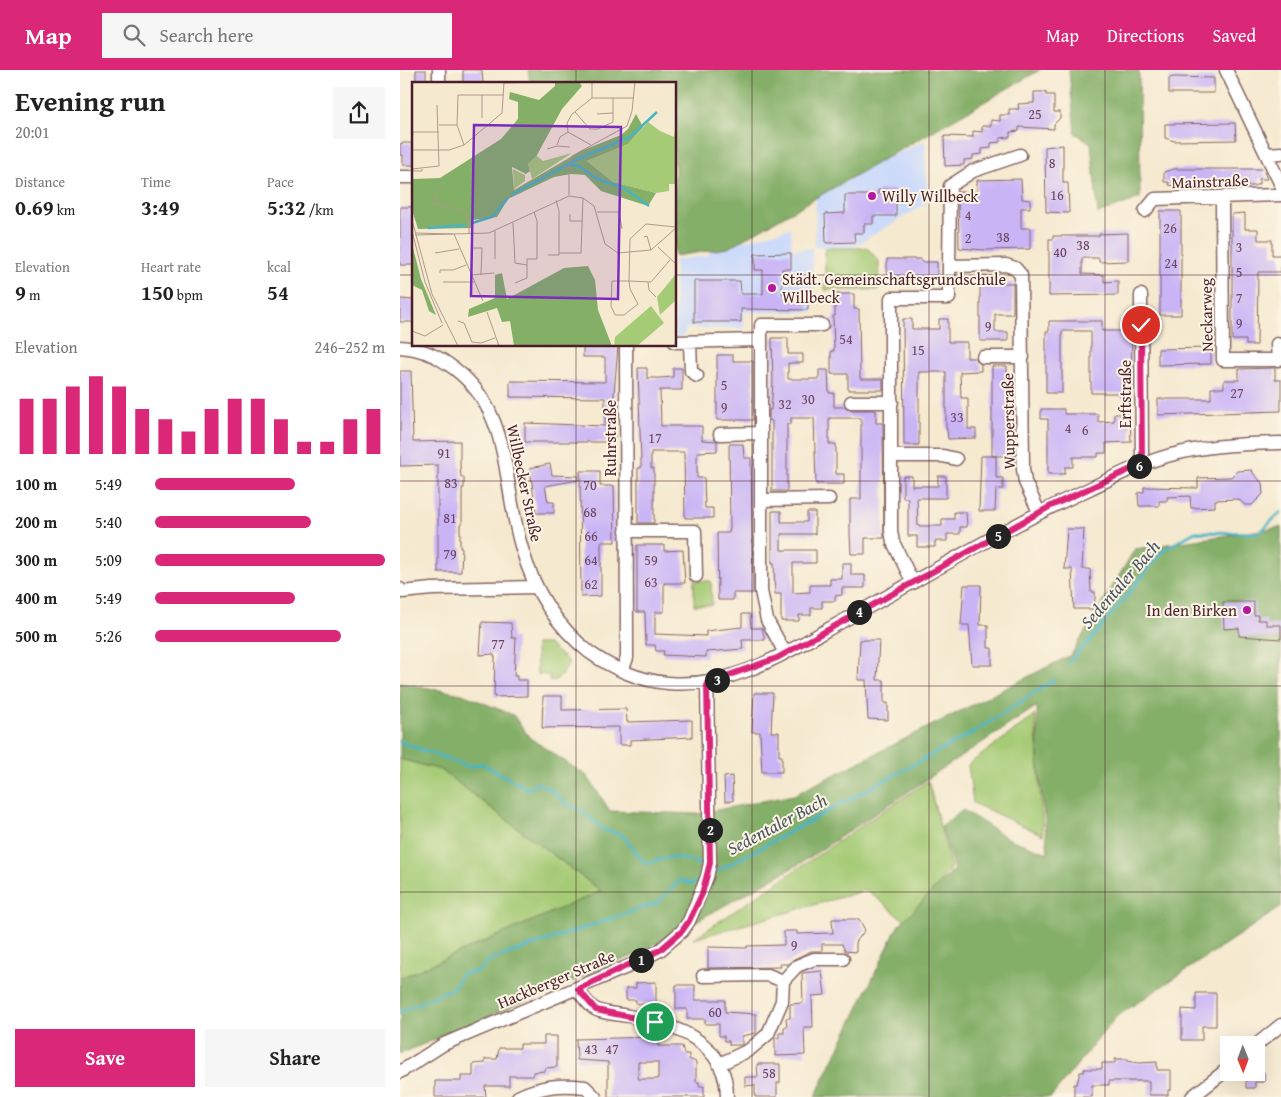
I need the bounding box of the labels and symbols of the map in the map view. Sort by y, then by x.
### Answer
inset map [412,82,676,346]
house number: 25 [1028,104,1042,124]
house number: 8 [1049,153,1056,173]
street label: Mainstraße [1171,168,1249,194]
place label: Willy Willbeck [882,184,979,208]
house number: 16 [1050,185,1064,205]
marker: Willy Willbeck [866,190,878,202]
house number: 4 [965,205,972,225]
house number: 26 [1163,218,1177,238]
house number: 38 [996,227,1010,247]
house number: 2 [965,228,971,248]
house number: 38 [1076,235,1090,255]
house number: 3 [1236,237,1242,257]
house number: 40 [1053,242,1067,262]
house number: 24 [1164,253,1178,273]
house number: 5 [1236,262,1242,282]
place label: Städt. Gemeinschaftsgrundschule Willbeck [782,267,1006,309]
street label: Neckarweg [1193,278,1219,352]
marker: Städt. Gemeinschaftsgrundschule Willbeck [766,282,778,294]
house number: 7 [1236,288,1243,308]
pin [1120,304,1162,346]
house number: 9 [1236,313,1243,333]
house number: 9 [985,316,992,336]
house number: 54 [839,329,853,349]
house number: 15 [911,340,925,360]
street label: Erftstraße [1113,360,1137,428]
street label: Wupperstraße [995,373,1021,469]
house number: 5 [721,375,727,395]
house number: 27 [1230,383,1244,403]
house number: 30 [801,389,815,409]
house number: 32 [778,394,792,414]
house number: 9 [721,397,728,417]
street label: Ruhrstraße [598,400,622,476]
house number: 33 [950,407,964,427]
house number: 4 [1065,418,1072,438]
house number: 6 [1082,420,1089,440]
street label: Willbecker Straße [501,422,549,544]
house number: 17 [648,428,662,448]
house number: 91 [437,443,451,463]
pin: 6 [1126,454,1152,478]
house number: 83 [444,473,458,493]
house number: 70 [583,475,597,495]
house number: 68 [583,502,597,522]
house number: 81 [443,508,457,528]
pin: 5 [986,524,1010,548]
house number: 66 [584,526,598,546]
water label: Sedentaler Bach [1074,534,1166,634]
house number: 79 [443,544,457,564]
house number: 64 [584,550,598,570]
house number: 59 [644,550,658,570]
house number: 63 [644,572,658,592]
house number: 62 [584,574,598,594]
place label: In den Birken [1147,598,1237,622]
pin: 4 [846,600,872,624]
marker: In den Birken [1241,604,1253,616]
house number: 77 [491,634,505,654]
pin: 3 [704,668,730,692]
water label: Sedentaler Bach [722,786,832,862]
pin: 2 [698,818,722,842]
house number: 9 [791,935,798,955]
street label: Hackberger Straße [494,943,618,1015]
pin: 1 [628,948,654,972]
pin [634,1001,676,1043]
house number: 60 [708,1002,722,1022]
north arrow [1220,1036,1265,1081]
house number: 43 [584,1039,598,1059]
house number: 47 [605,1039,619,1059]
house number: 58 [762,1063,776,1083]

